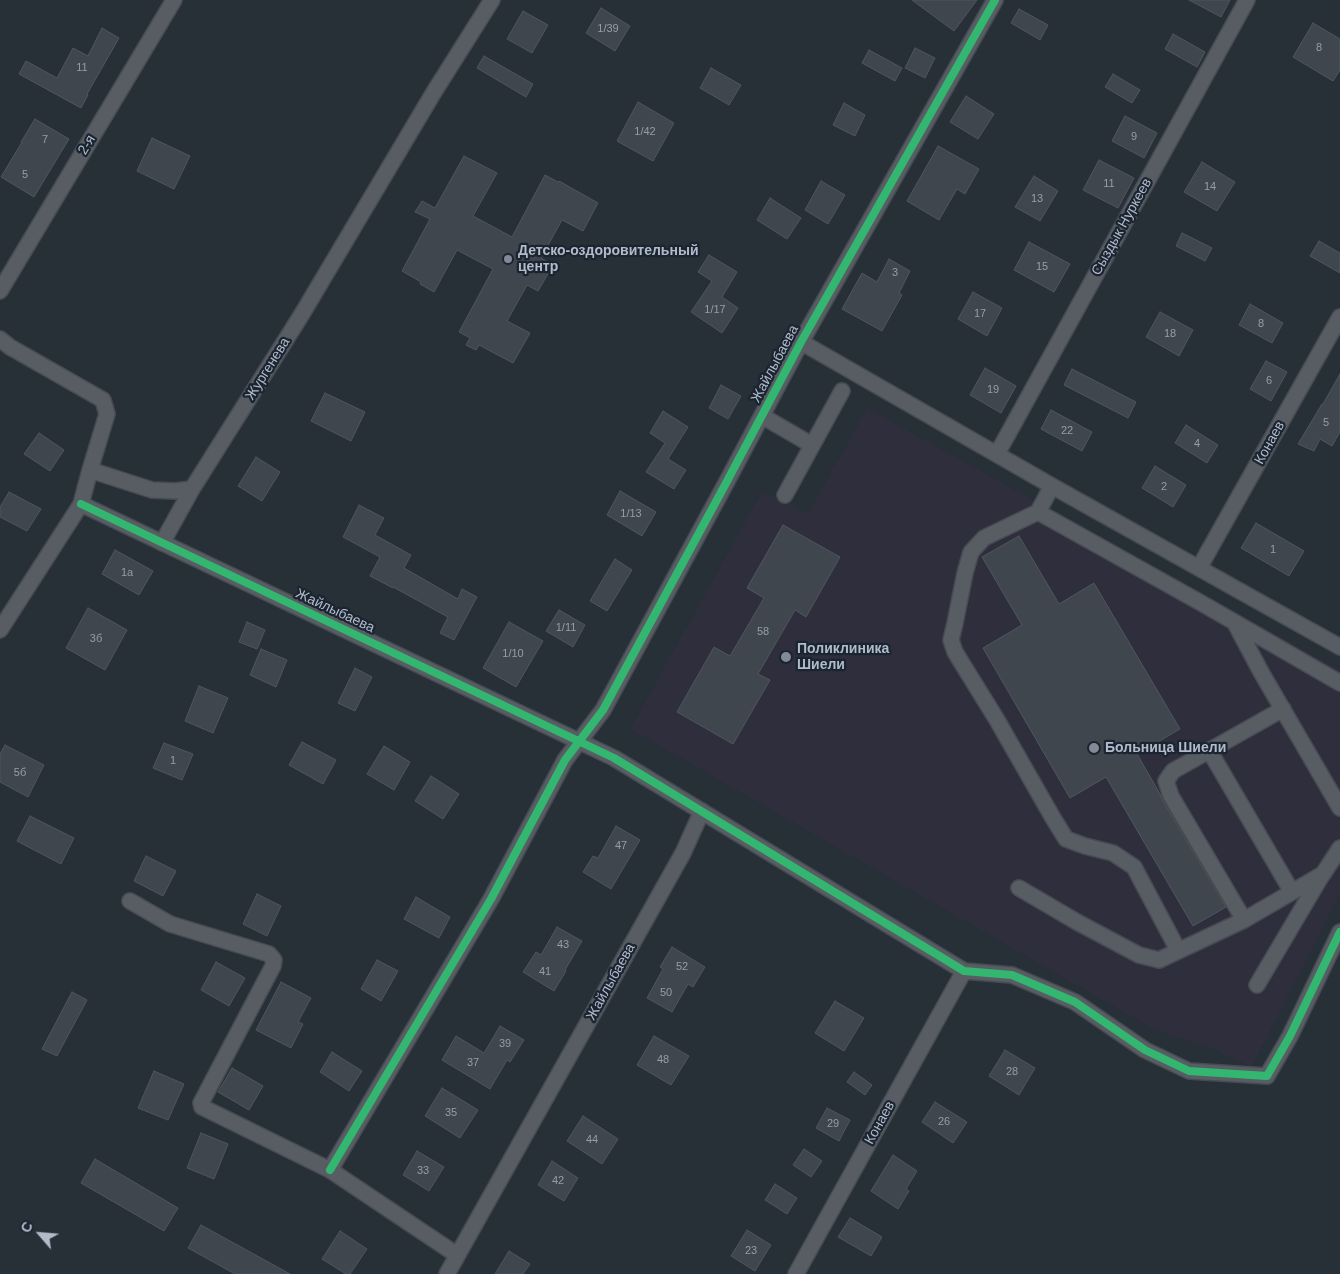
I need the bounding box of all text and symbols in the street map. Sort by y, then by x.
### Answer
house number: 1/39 [597,22,619,36]
house number: 8 [1316,41,1322,55]
house number: 11 [76,61,88,75]
house number: 1/42 [634,125,656,139]
house number: 9 [1131,130,1137,144]
street label: 2-я [75,132,99,158]
house number: 7 [42,133,48,147]
house number: 5 [22,168,28,182]
street label: Сыздык Нуркеев [1088,175,1156,279]
house number: 11 [1103,177,1115,191]
house number: 14 [1204,180,1216,194]
house number: 13 [1031,192,1043,206]
place label: Детско-оздоровительный центр [518,243,698,276]
marker: Детско-оздоровительный центр [502,253,514,265]
house number: 15 [1036,260,1048,274]
house number: 3 [892,266,898,280]
house number: 1/17 [704,303,726,317]
house number: 17 [974,307,986,321]
house number: 8 [1258,317,1264,331]
street label: Жайлыбаева [748,322,802,406]
house number: 18 [1164,327,1176,341]
street label: Жургенева [242,335,294,403]
house number: 6 [1266,374,1272,388]
house number: 19 [987,383,999,397]
house number: 5 [1323,416,1329,430]
street label: Конаев [1251,419,1289,467]
house number: 22 [1061,424,1073,438]
house number: 4 [1194,437,1200,451]
house number: 2 [1161,480,1167,494]
house number: 1/13 [620,507,642,521]
house number: 1 [1270,543,1276,557]
house number: 1а [121,566,133,580]
street label: Жайлыбаева [293,585,377,637]
house number: 1/11 [556,621,576,635]
house number: 58 [757,625,769,639]
house number: 3б [90,632,102,646]
place label: Поликлиника Шиели [797,641,889,674]
house number: 1/10 [502,647,524,661]
marker: Поликлиника Шиели [779,650,793,664]
place label: Больница Шиели [1105,740,1226,756]
marker: Больница Шиели [1087,741,1101,755]
house number: 1 [170,754,176,768]
house number: 5б [14,766,26,780]
house number: 47 [615,839,627,853]
house number: 43 [557,938,569,952]
street label: Жайлыбаева [583,941,639,1023]
house number: 52 [676,960,688,974]
house number: 41 [539,965,551,979]
house number: 50 [660,986,672,1000]
house number: 39 [499,1037,511,1051]
house number: 48 [657,1053,669,1067]
house number: 37 [467,1056,479,1070]
house number: 28 [1006,1065,1018,1079]
street label: Конаев [861,1099,899,1147]
house number: 35 [445,1106,457,1120]
house number: 26 [938,1115,950,1129]
house number: 29 [827,1117,839,1131]
house number: 44 [586,1133,598,1147]
house number: 33 [417,1164,429,1178]
house number: 42 [552,1174,564,1188]
north arrow [15,1209,65,1259]
text: С [17,1219,36,1235]
house number: 23 [745,1244,757,1258]

